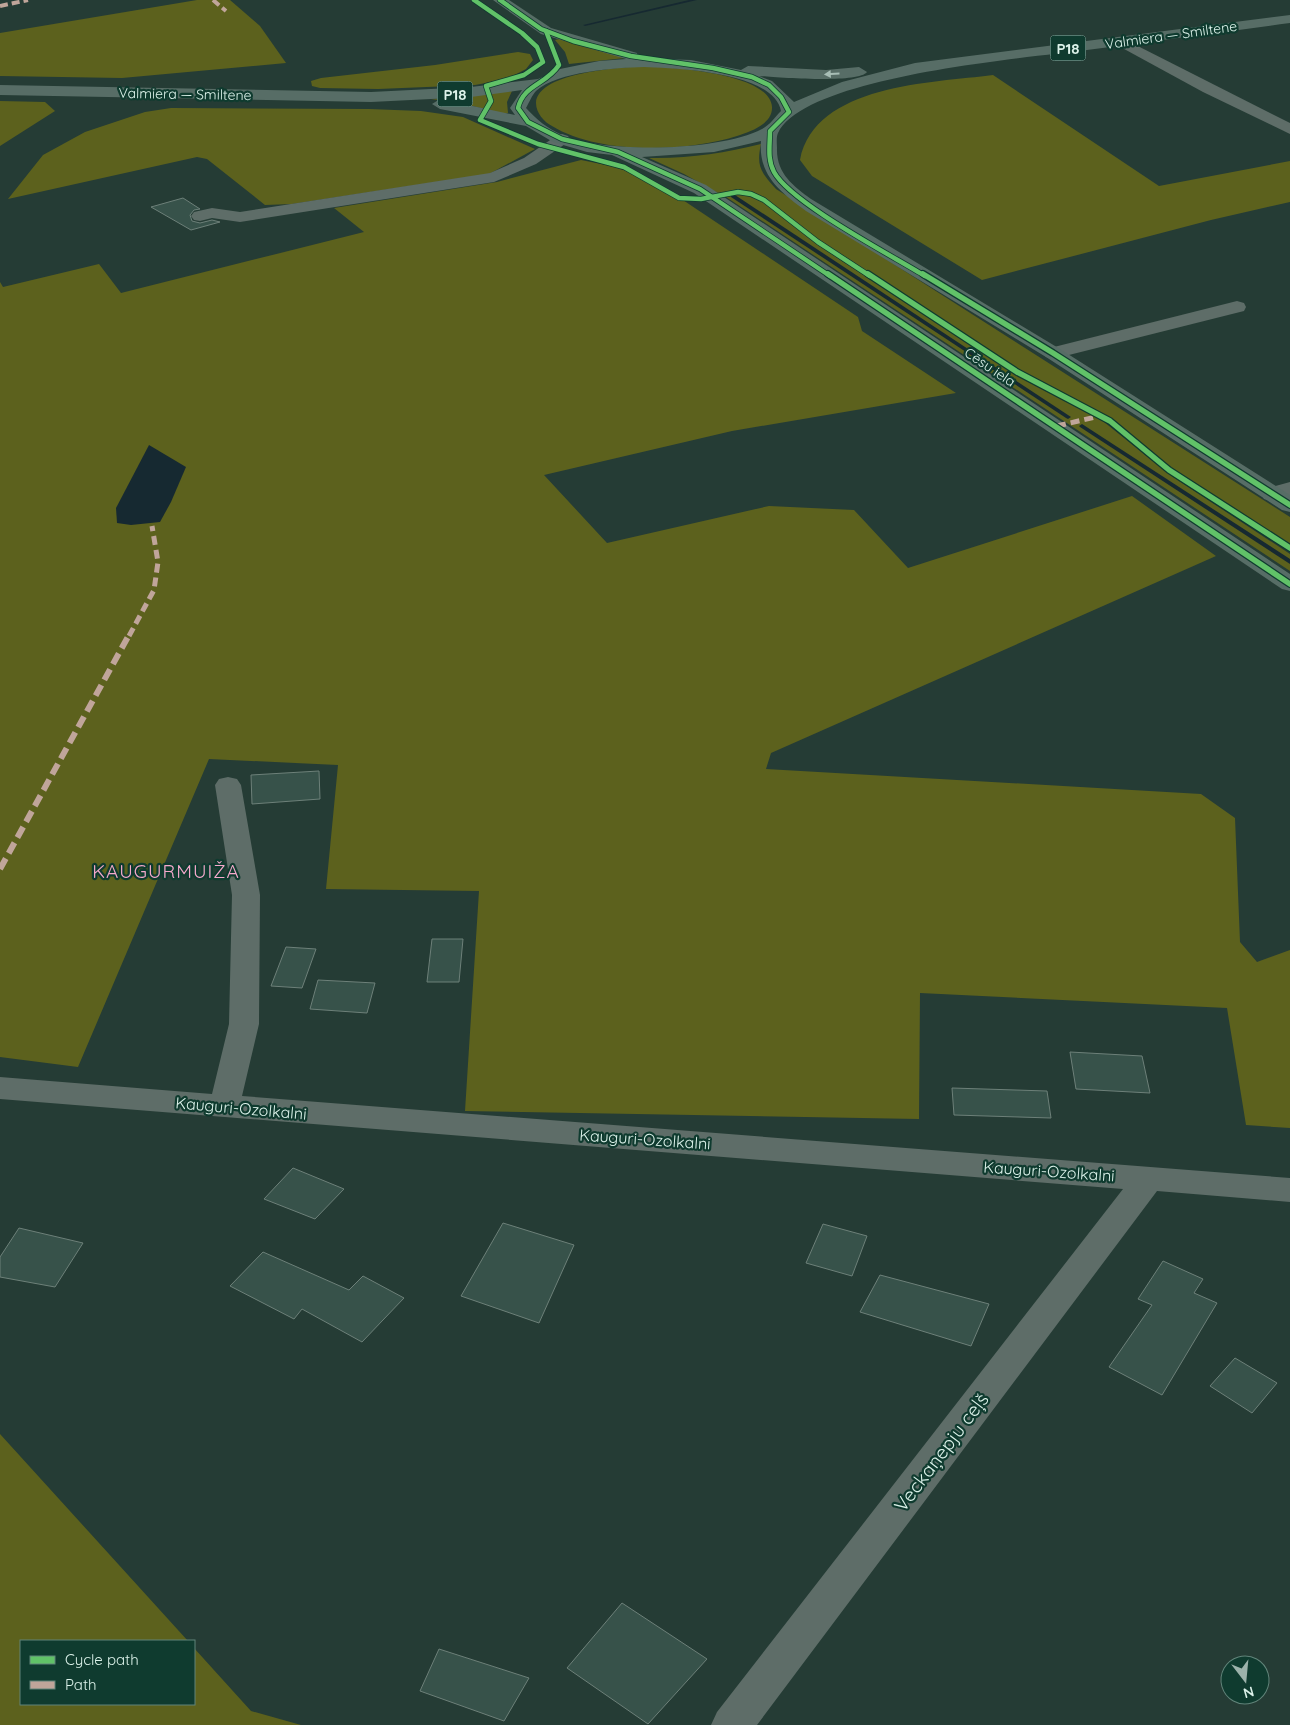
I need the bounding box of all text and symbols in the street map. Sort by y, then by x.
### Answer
street label: Valmiera — Smiltene [1104,17,1238,53]
road number: P18 [1050,36,1086,60]
one-way arrow [823,71,839,79]
road number: P18 [438,82,472,106]
street label: Valmiera — Smiltene [118,84,252,104]
street label: Cēsu iela [961,343,1019,391]
district label: KAUGURMUIŽA [92,859,240,883]
street label: Kauguri-Ozolkalni [175,1092,307,1124]
street label: Kauguri-Ozolkalni [579,1124,711,1154]
street label: Kauguri-Ozolkalni [983,1156,1115,1186]
street label: Veckaņepju ceļš [889,1388,994,1516]
legend [20,1640,195,1705]
text: Cycle path [65,1650,139,1669]
north arrow [1220,1655,1270,1705]
text: Path [65,1675,97,1694]
text: N [1241,1682,1256,1703]

